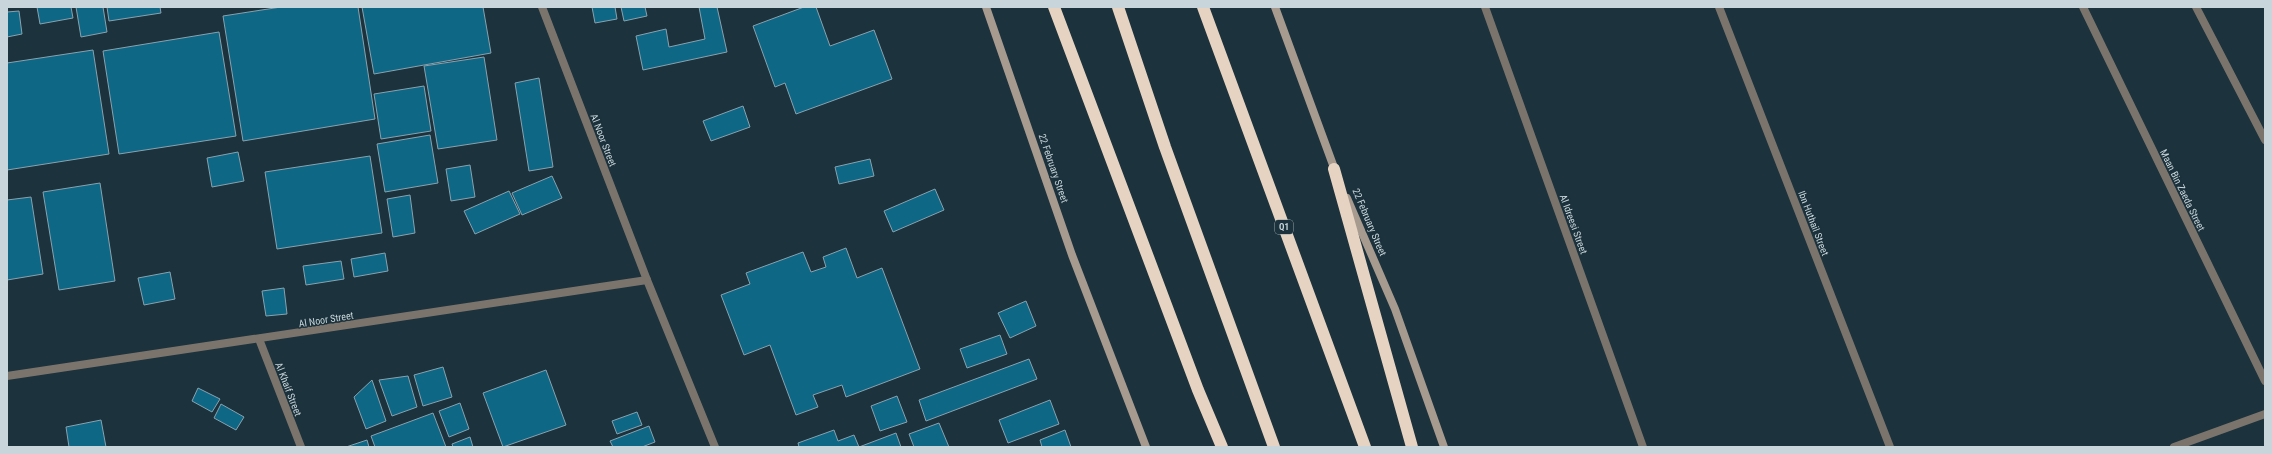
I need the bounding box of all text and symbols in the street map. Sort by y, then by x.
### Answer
street label: Al Noor Street [588,112,619,168]
street label: 22 February Street [1037,132,1070,204]
street label: Maan Bin Zaeda Street [2158,148,2207,233]
street label: 22 February Street [1350,187,1389,258]
street label: Ibn Huthail Street [1796,189,1831,257]
street label: Al Idreesi Street [1558,193,1589,256]
road number: Q1 [1275,220,1293,234]
street label: Al Noor Street [298,310,354,329]
street label: Al Khaif Street [273,361,304,418]

